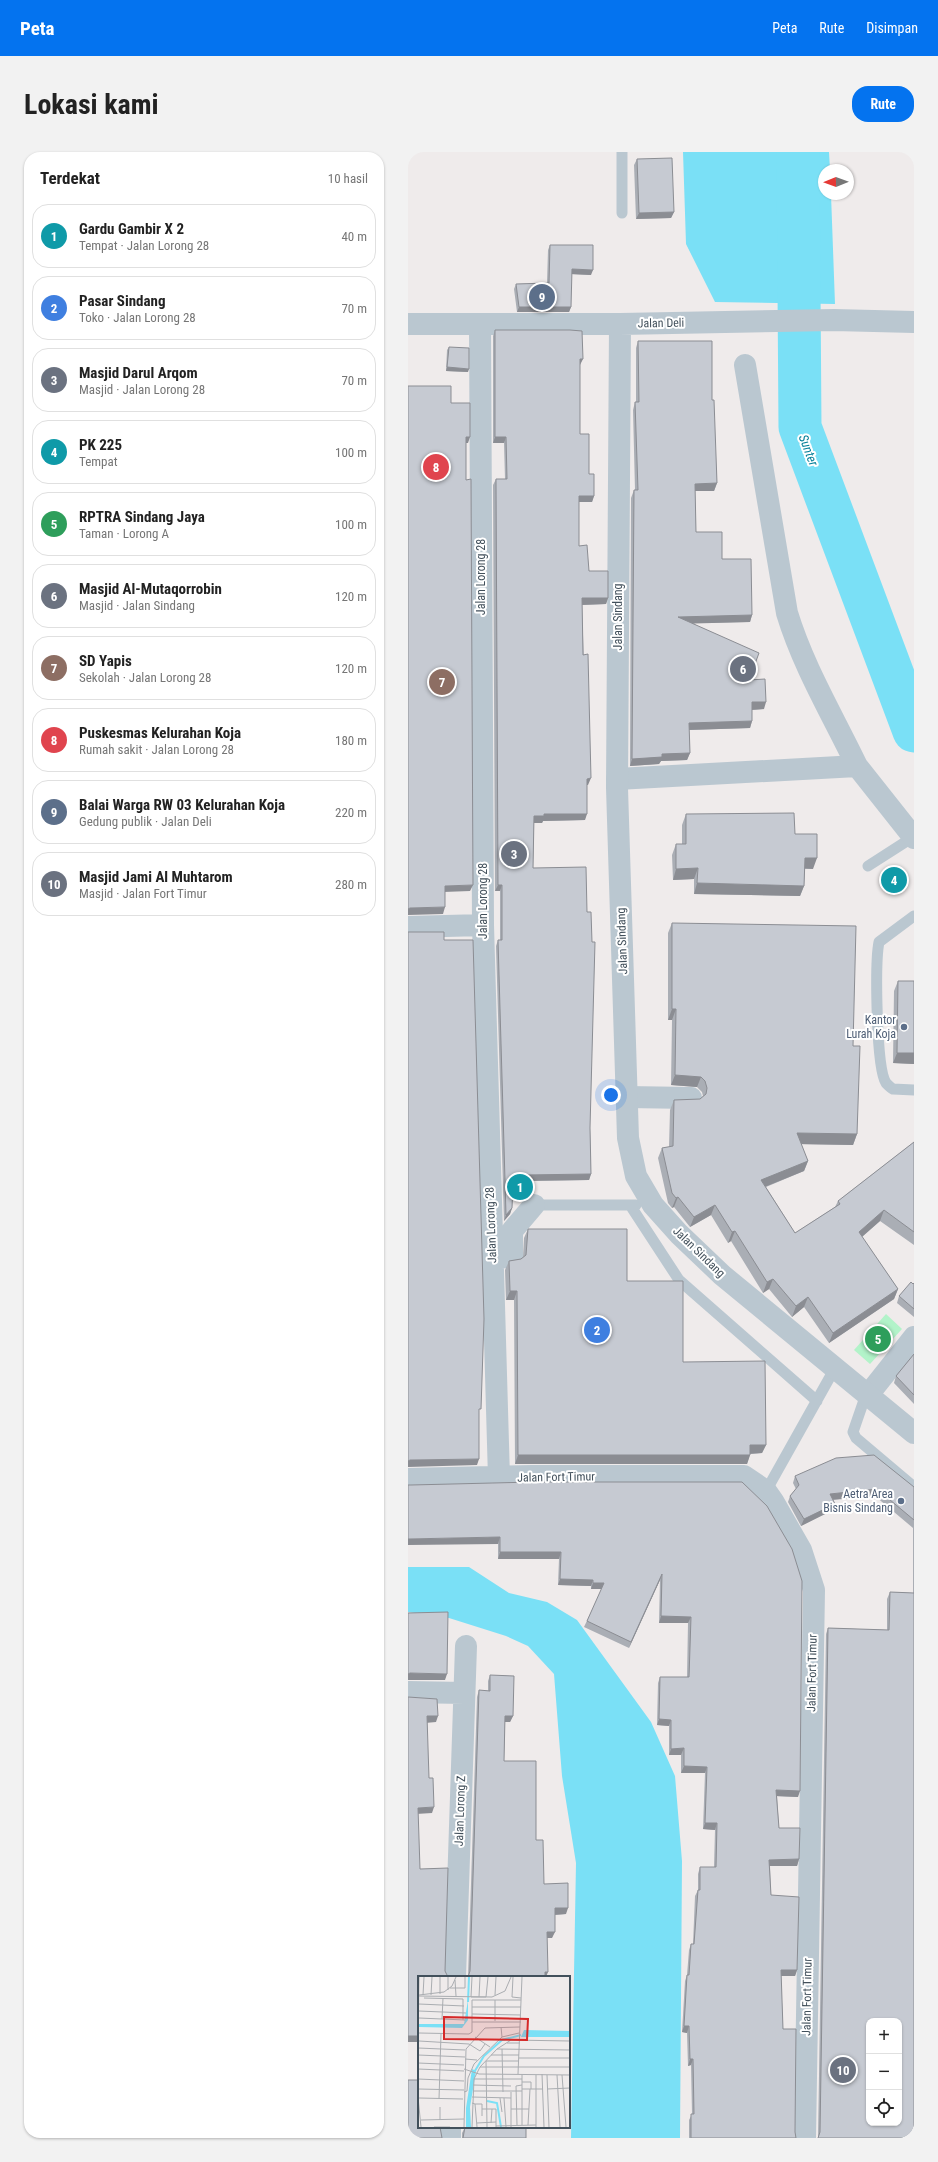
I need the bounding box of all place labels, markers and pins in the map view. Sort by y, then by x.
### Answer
pin: 9 [529,282,555,312]
pin: 8 [423,452,449,482]
pin: 6 [730,654,756,684]
pin: 7 [429,667,455,697]
pin: 3 [501,839,527,869]
pin: 4 [881,865,907,895]
place label: Kantor Lurah Koja [846,1013,896,1041]
marker: Kantor Lurah Koja [899,1022,909,1032]
pin: 1 [507,1172,533,1202]
pin: 2 [584,1315,610,1345]
pin: 5 [865,1324,891,1354]
place label: Aetra Area Bisnis Sindang [823,1487,893,1515]
marker: Aetra Area Bisnis Sindang [896,1496,906,1506]
pin: 10 [830,2055,856,2085]

